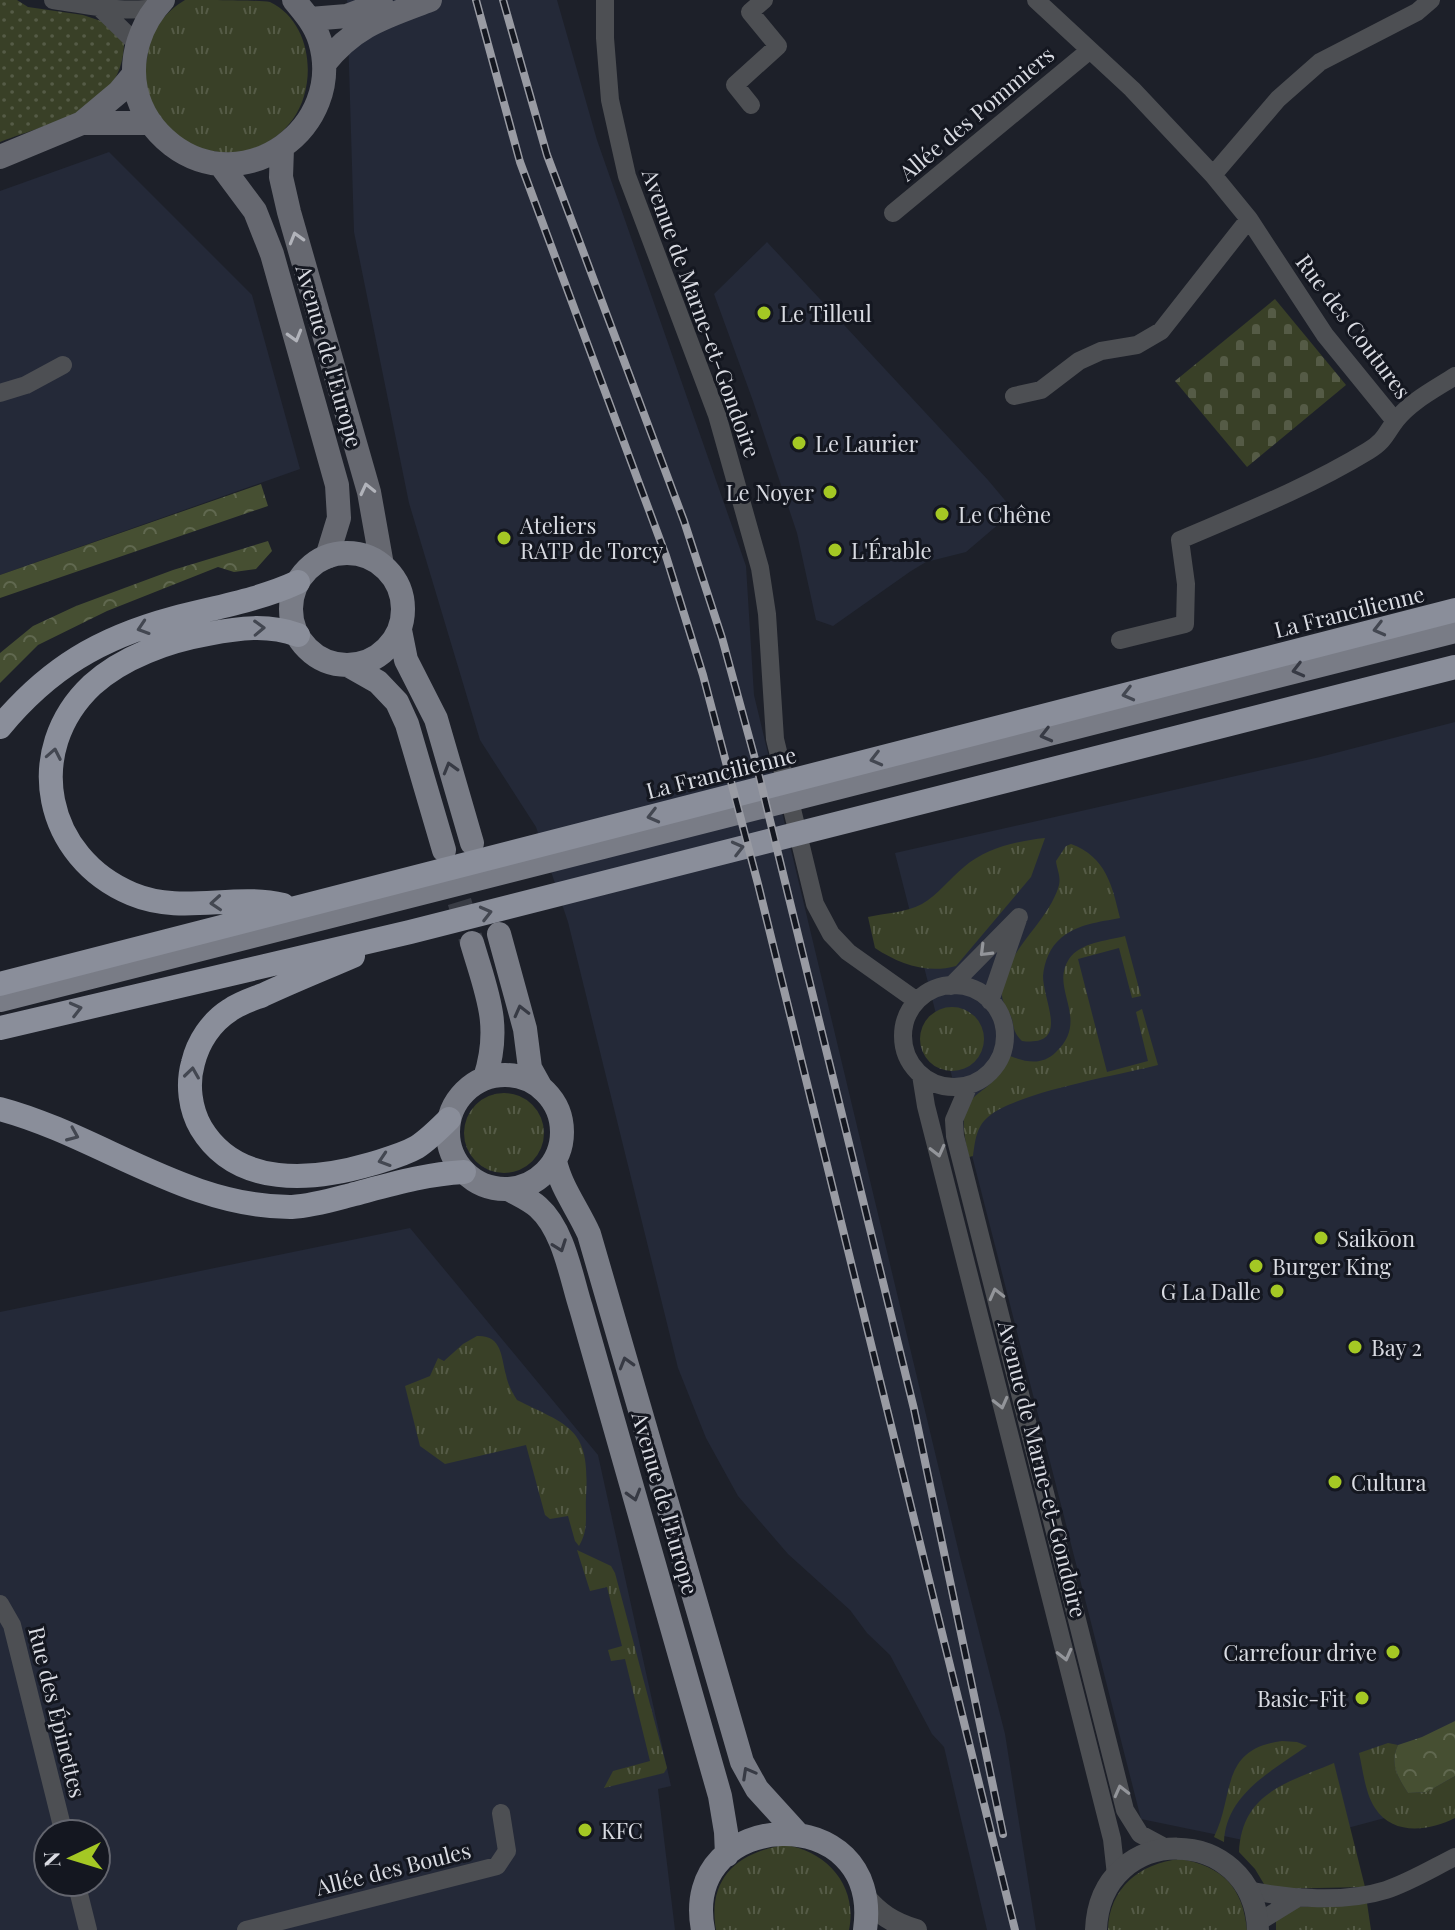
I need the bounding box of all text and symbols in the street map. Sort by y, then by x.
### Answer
street label: Allée des Pommiers [891,39,1060,188]
street label: Avenue de Marne-et-Gondoire [635,164,768,461]
one-way arrow [289,232,306,246]
street label: Rue des Coutures [1290,248,1418,404]
street label: Avenue de l'Europe [289,260,370,451]
place label: Le Tilleul [780,298,872,328]
marker: Le Tilleul [755,304,773,322]
one-way arrow [286,328,302,342]
place label: Le Laurier [815,428,919,458]
marker: Le Laurier [790,434,808,452]
place label: Le Noyer [726,477,814,507]
one-way arrow [359,482,376,496]
marker: Le Noyer [821,483,839,501]
place label: Le Chêne [958,499,1051,529]
marker: Le Chêne [933,505,951,523]
place label: Ateliers RATP de Torcy [519,510,663,565]
marker: Ateliers RATP de Torcy [495,529,513,547]
place label: L'Érable [851,535,932,565]
marker: L'Érable [826,541,844,559]
street label: La Francilienne [1271,578,1427,644]
one-way arrow [137,619,151,635]
one-way arrow [253,620,266,637]
one-way arrow [1373,620,1387,637]
one-way arrow [1291,660,1305,677]
one-way arrow [1121,685,1135,702]
one-way arrow [1040,725,1053,742]
street label: La Francilienne [643,739,799,805]
one-way arrow [44,748,61,761]
one-way arrow [869,750,883,767]
one-way arrow [443,761,460,775]
one-way arrow [647,807,660,824]
one-way arrow [730,841,744,858]
one-way arrow [209,894,222,911]
one-way arrow [479,905,492,922]
one-way arrow [980,942,994,956]
one-way arrow [68,1002,82,1019]
one-way arrow [513,1005,530,1019]
one-way arrow [183,1066,200,1079]
one-way arrow [65,1125,80,1141]
one-way arrow [928,1144,945,1157]
one-way arrow [378,1151,391,1167]
place label: Saikōon [1337,1223,1415,1253]
marker: Saikōon [1312,1229,1330,1247]
one-way arrow [551,1238,567,1252]
place label: Burger King [1272,1251,1391,1281]
marker: Burger King [1247,1257,1265,1275]
place label: G La Dalle [1161,1276,1261,1306]
marker: G La Dalle [1268,1282,1286,1300]
one-way arrow [988,1288,1005,1302]
street label: Avenue de Marne-et-Gondoire [991,1317,1094,1621]
place label: Bay 2 [1371,1332,1422,1362]
marker: Bay 2 [1346,1338,1364,1356]
one-way arrow [619,1357,635,1370]
one-way arrow [992,1396,1009,1410]
street label: Avenue de l'Europe [625,1407,706,1598]
place label: Cultura [1351,1467,1427,1497]
marker: Cultura [1326,1473,1344,1491]
one-way arrow [625,1488,641,1501]
street label: Rue des Épinettes [22,1623,94,1801]
place label: Carrefour drive [1223,1637,1377,1667]
marker: Carrefour drive [1384,1643,1402,1661]
one-way arrow [1056,1648,1073,1662]
place label: Basic-Fit [1257,1683,1347,1713]
marker: Basic-Fit [1353,1689,1371,1707]
one-way arrow [743,1767,758,1781]
one-way arrow [1113,1785,1130,1798]
place label: KFC [601,1815,643,1845]
north arrow [32,1818,112,1898]
marker: KFC [576,1821,594,1839]
street label: Allée des Boules [311,1834,474,1902]
text: N [36,1850,67,1868]

